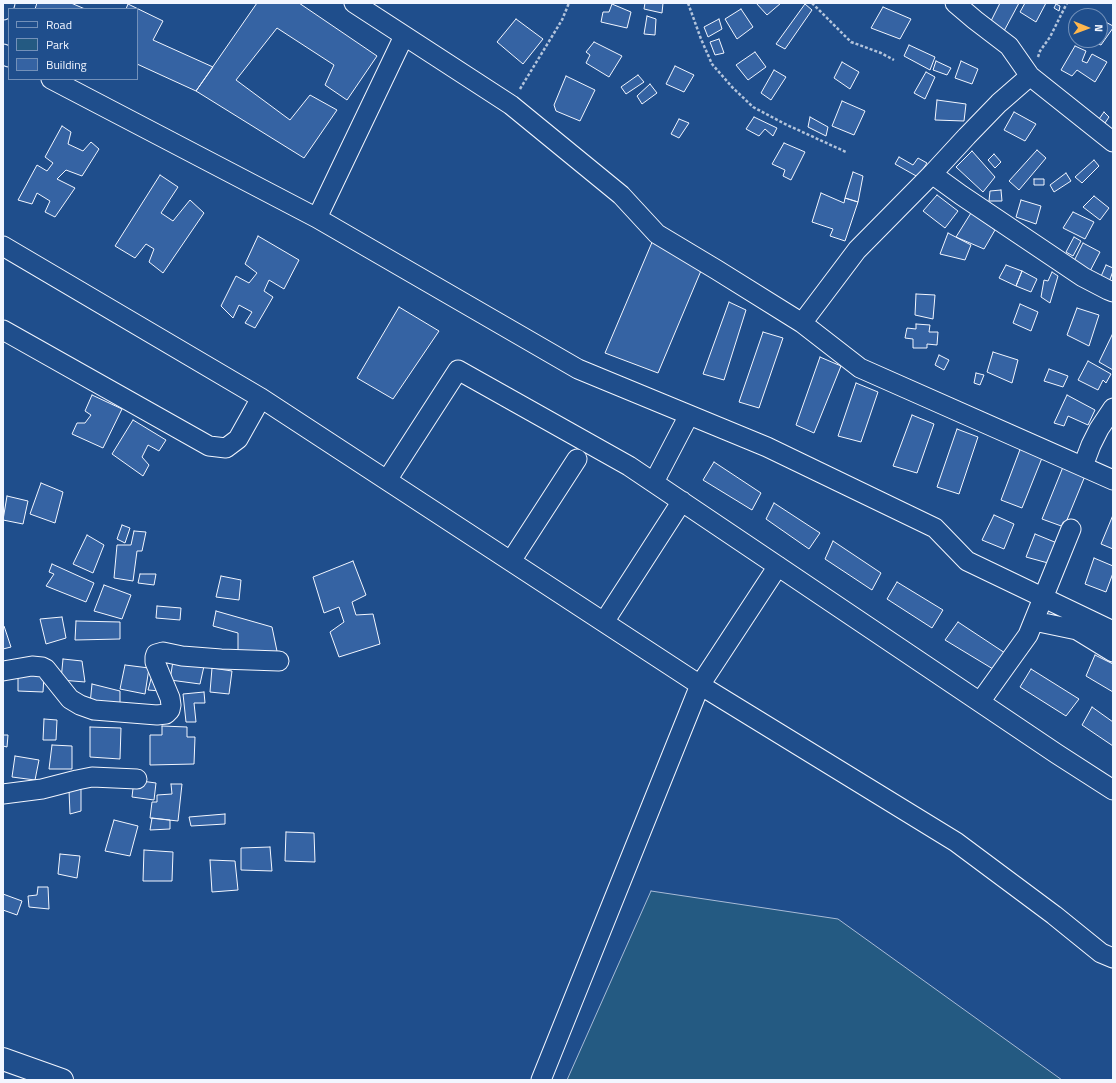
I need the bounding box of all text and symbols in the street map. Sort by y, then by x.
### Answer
legend [8,8,138,80]
north arrow [1068,8,1108,48]
text: Road [46,15,72,34]
text: N [1091,24,1107,32]
text: Park [46,35,69,54]
text: Building [46,55,87,74]

